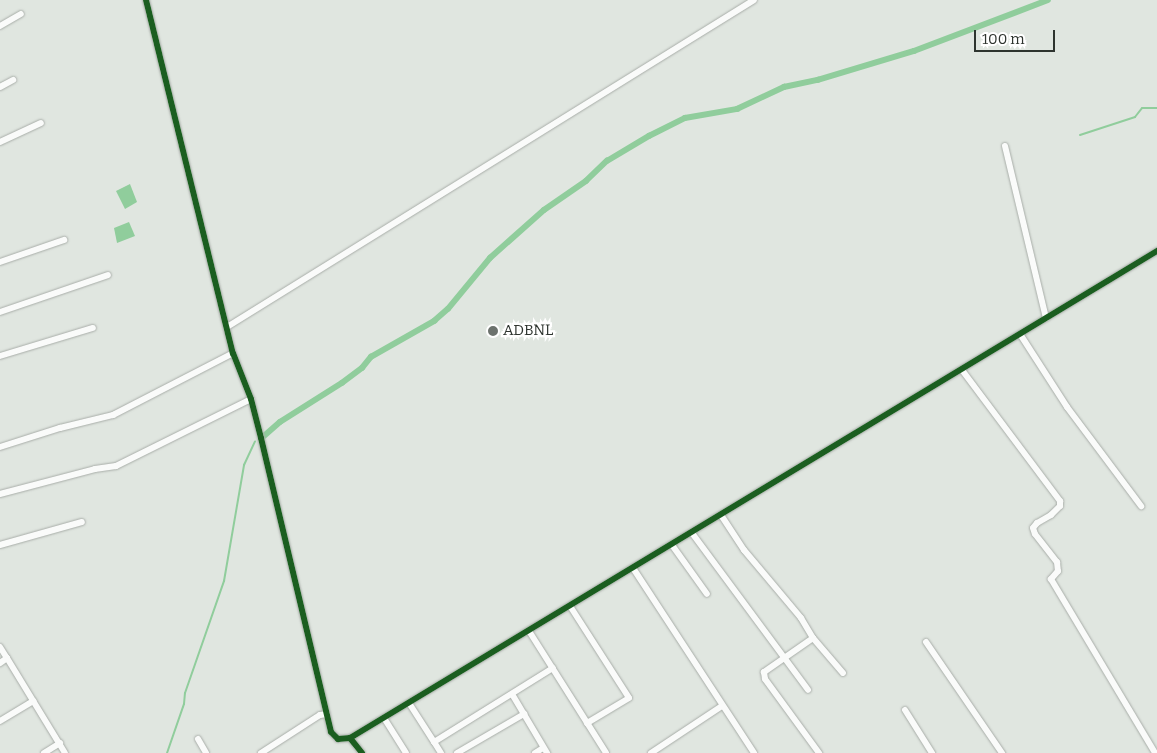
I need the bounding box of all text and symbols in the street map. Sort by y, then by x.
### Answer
scale bar [977,20,1058,52]
text: 100 m [982,30,1025,48]
place label: ADBNL [503,322,553,340]
marker: ADBNL [487,325,499,337]

